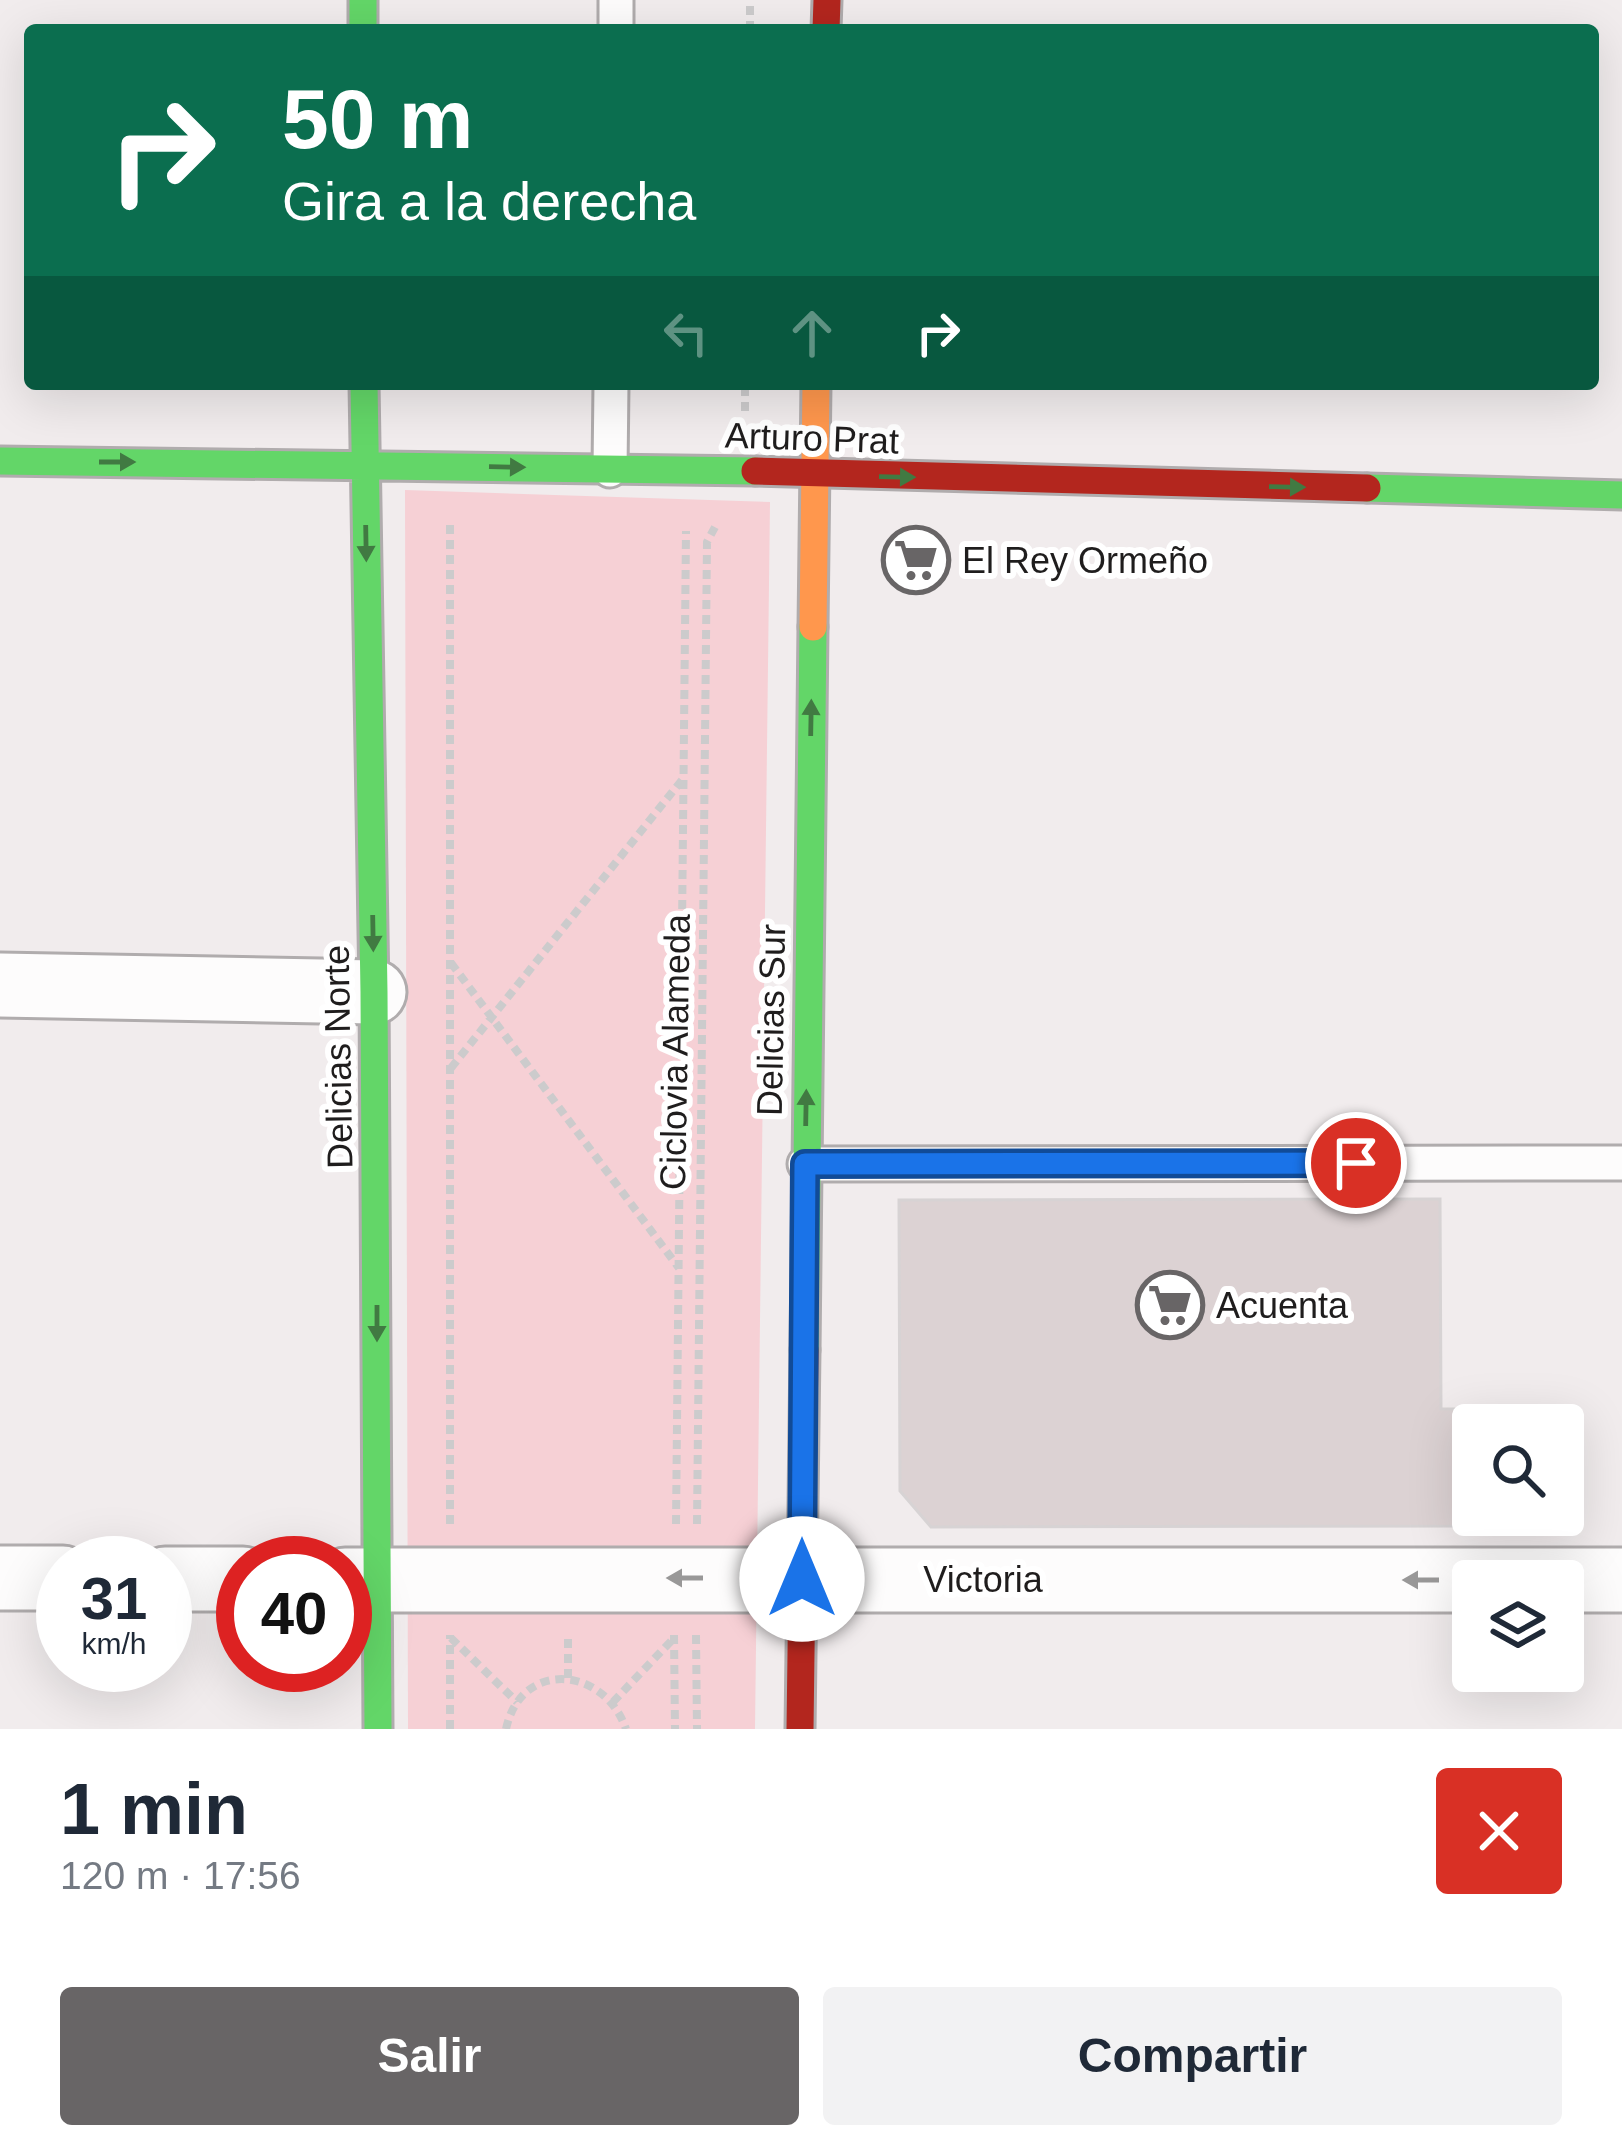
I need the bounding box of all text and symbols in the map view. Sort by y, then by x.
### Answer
icon: right [84,72,240,228]
text: 50 m [282,72,473,166]
text: Gira a la derecha [282,171,696,231]
icon: left [653,300,719,366]
icon: ahead [779,300,845,366]
icon: right [905,300,971,366]
street label: Arturo Prat [724,414,900,462]
one-way arrow [99,452,137,472]
one-way arrow [489,458,527,477]
one-way arrow [879,468,917,487]
one-way arrow [1269,477,1307,496]
one-way arrow [356,525,375,563]
supermarket icon: El Rey Ormeño [881,525,951,595]
place label: El Rey Ormeño [962,540,1208,581]
one-way arrow [801,698,820,736]
street label: Ciclovia Alameda [652,913,698,1190]
one-way arrow [363,915,383,953]
street label: Delicias Sur [749,924,793,1116]
street label: Delicias Norte [316,945,360,1169]
one-way arrow [796,1088,816,1126]
pin [1305,1112,1407,1214]
icon: arrive [1323,1130,1389,1196]
supermarket icon: Acuenta [1135,1270,1205,1340]
place label: Acuenta [1216,1285,1349,1326]
one-way arrow [367,1305,386,1343]
map controls [1452,1404,1584,1692]
button: search [1452,1404,1584,1536]
position arrow [739,1516,865,1642]
speed limit sign: 40 [216,1536,372,1692]
street label: Victoria [923,1559,1044,1600]
button: layers [1452,1560,1584,1692]
text: 31 [81,1565,147,1632]
one-way arrow [665,1568,703,1588]
one-way arrow [1401,1570,1439,1590]
text: km/h [81,1627,147,1660]
button: close [1436,1768,1562,1894]
text: 1 min [60,1769,248,1849]
text: 120 m · 17:56 [60,1854,301,1897]
button: Salir [60,1987,799,2125]
button: Compartir [823,1987,1562,2125]

